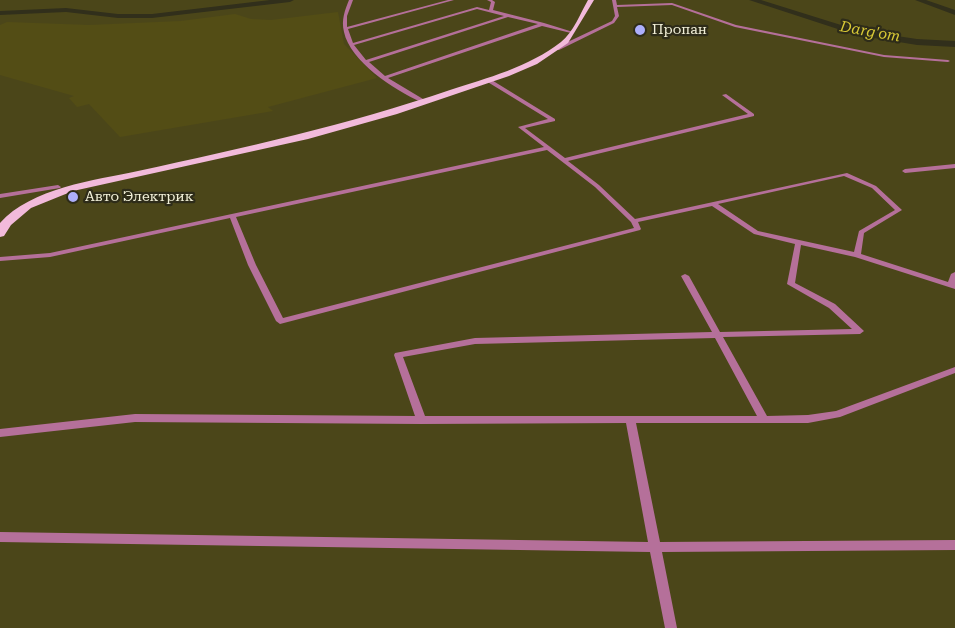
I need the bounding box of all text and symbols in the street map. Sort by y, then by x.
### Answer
water label: Darg'om [838,18,902,46]
place label: Пропан [652,22,707,38]
marker: Пропан [633,23,647,37]
place label: Авто Электрик [85,189,194,205]
marker: Авто Электрик [66,190,80,204]

